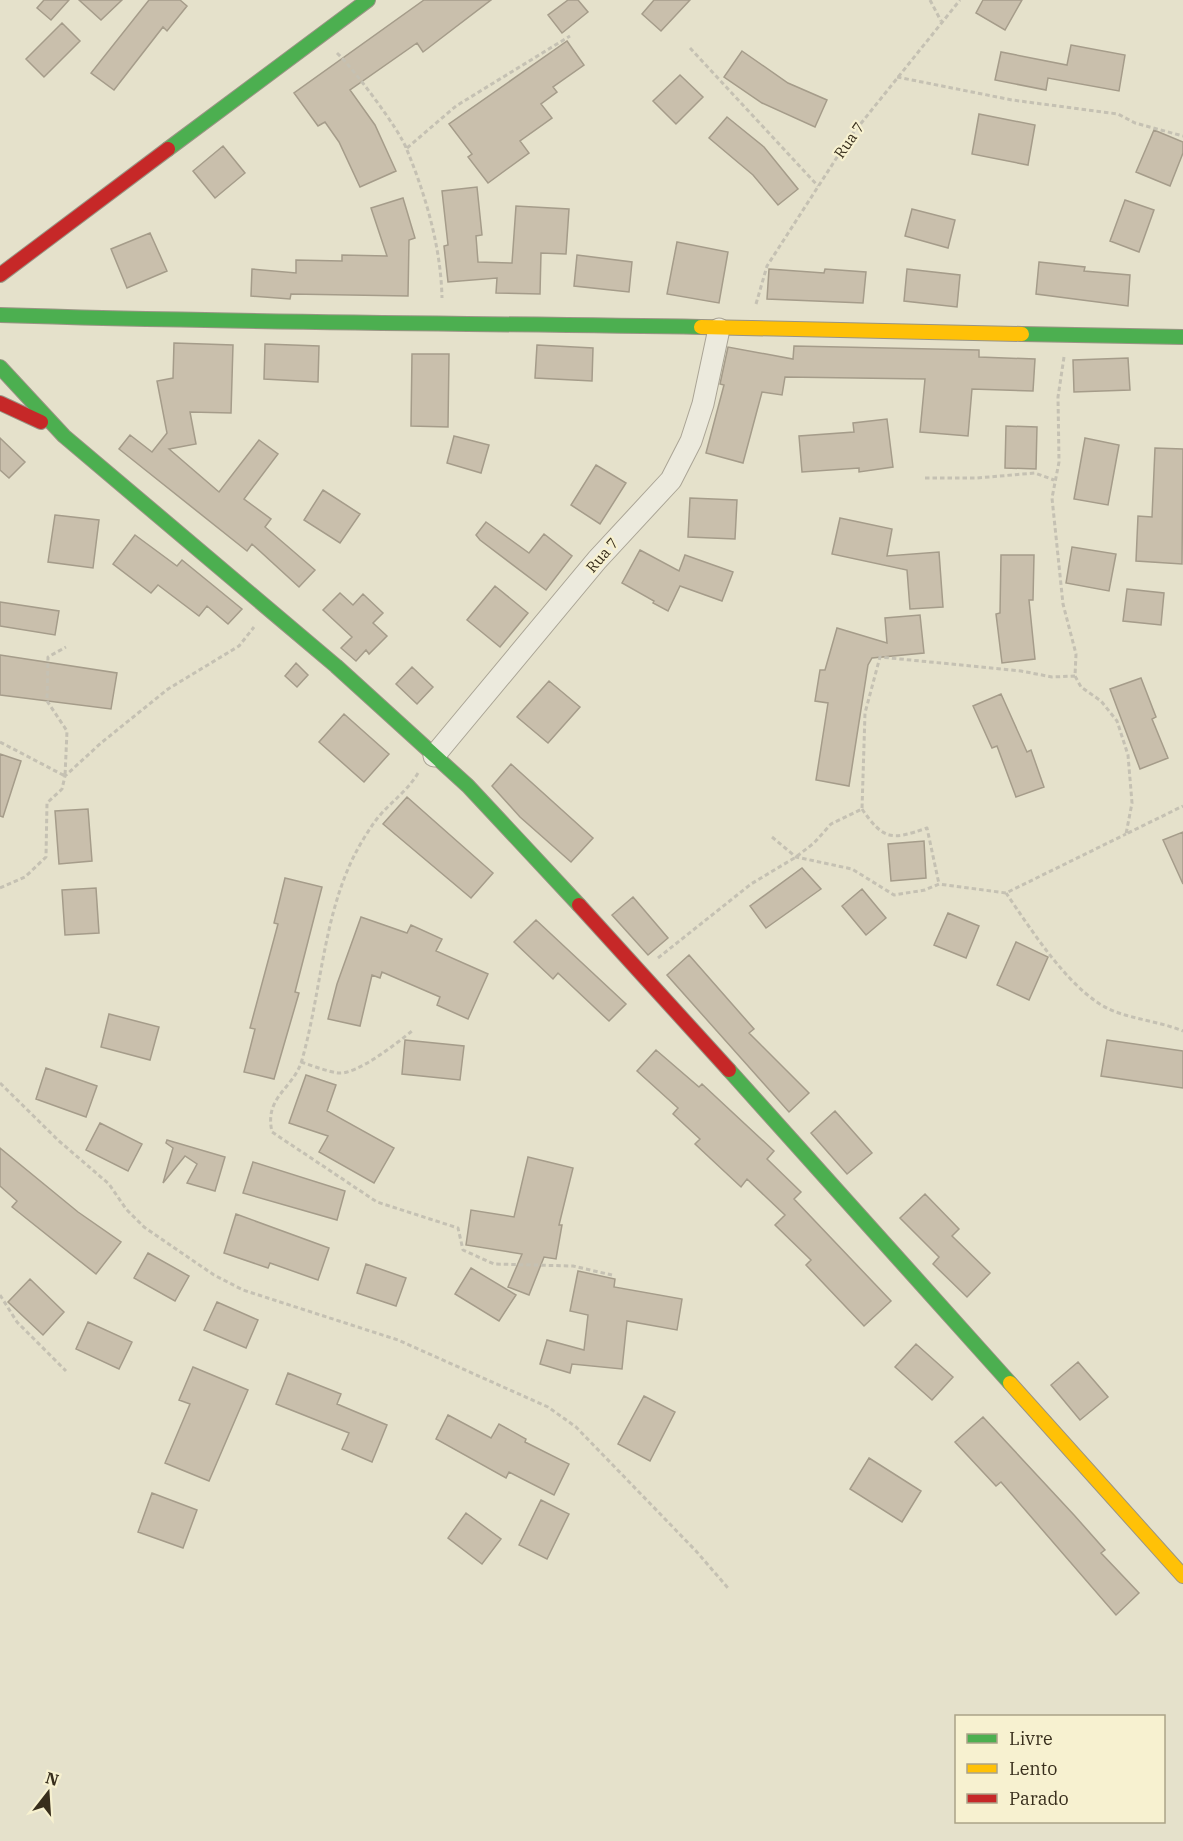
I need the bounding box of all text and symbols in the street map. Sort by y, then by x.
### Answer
street label: Rua 7 [830,118,868,162]
street label: Rua 7 [582,534,622,576]
legend [955,1715,1165,1823]
text: Livre [1009,1727,1053,1750]
text: Lento [1009,1757,1057,1780]
north arrow [18,1763,78,1823]
text: N [43,1767,61,1790]
text: Parado [1009,1787,1069,1810]

